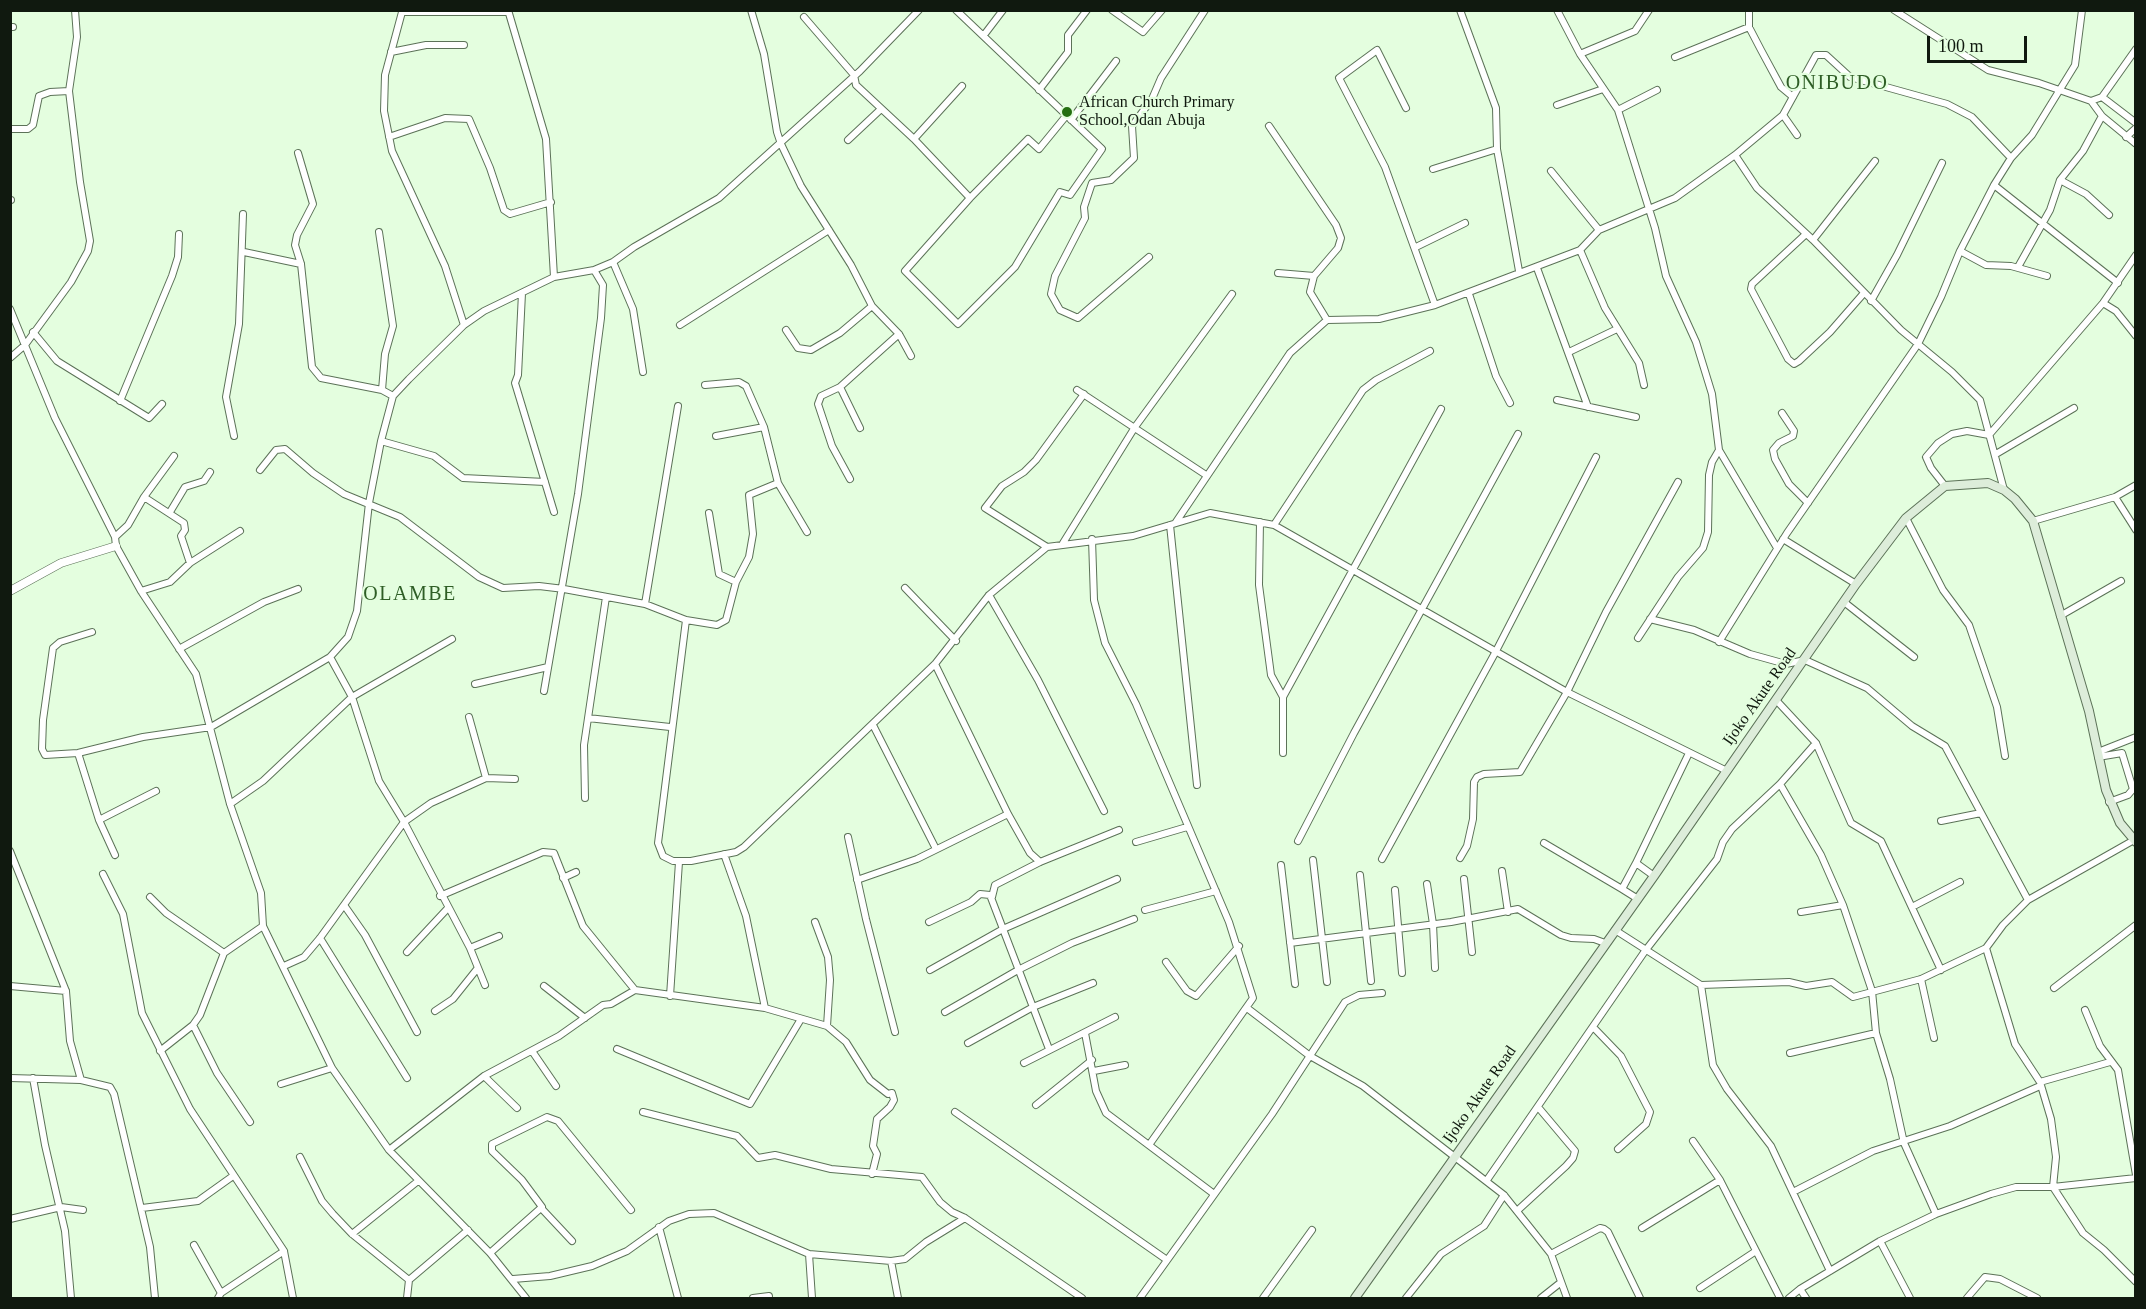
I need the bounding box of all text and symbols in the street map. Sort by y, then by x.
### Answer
scale bar [1930,24,2030,62]
text: 100 m [1938,36,1984,56]
district label: ONIBUDO [1786,72,1888,96]
place label: African Church Primary School,Odan Abuja [1079,93,1235,131]
marker: African Church Primary School,Odan Abuja [1060,105,1074,119]
district label: OLAMBE [363,583,457,607]
street label: Ijoko Akute Road [1719,645,1801,749]
street label: Ijoko Akute Road [1439,1043,1521,1147]

